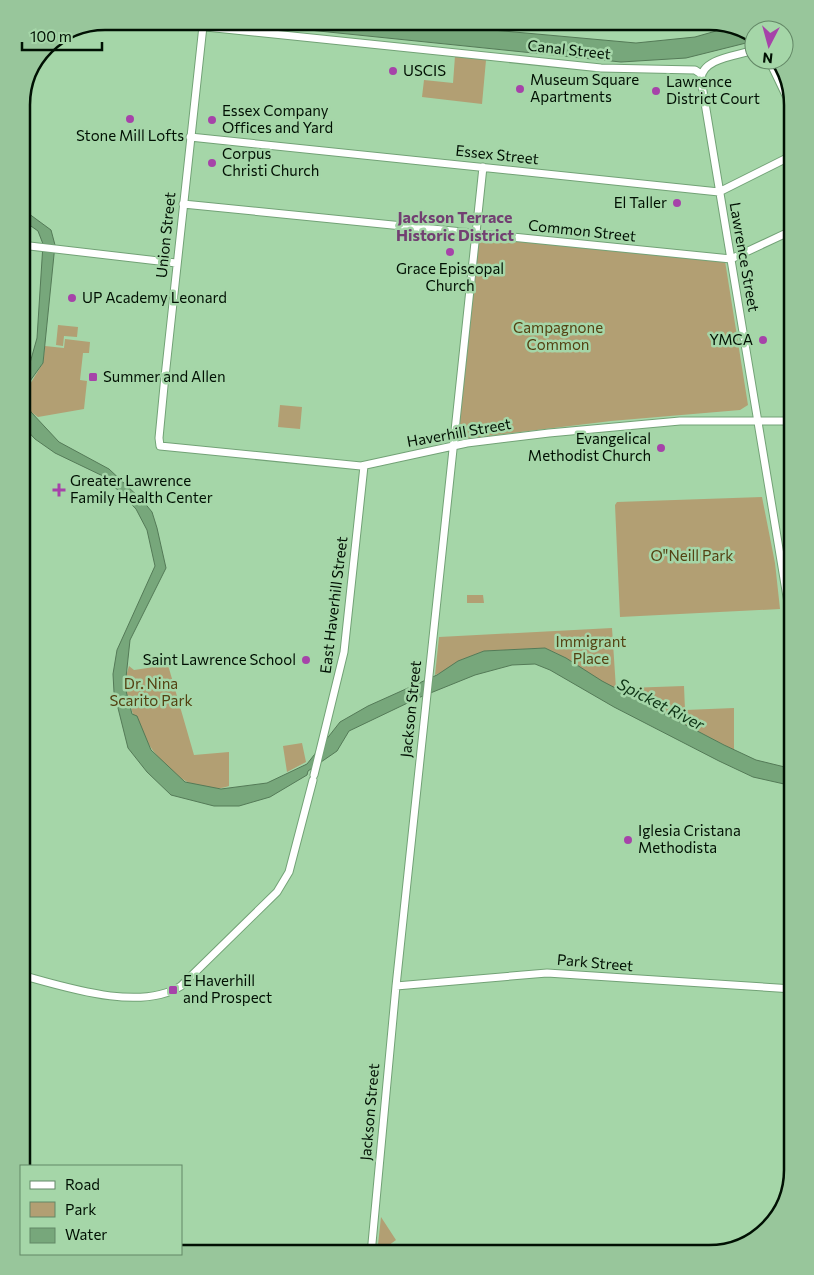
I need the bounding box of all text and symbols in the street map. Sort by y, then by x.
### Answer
scale bar [22,20,102,52]
north arrow [744,20,794,70]
text: 100 m [30,27,72,45]
street label: Canal Street [527,36,612,62]
text: N [761,49,774,67]
place label: USCIS [403,61,446,79]
marker: USCIS [387,65,399,77]
place label: Museum Square Apartments [530,70,639,105]
place label: Lawrence District Court [666,72,760,107]
marker: Museum Square Apartments [514,83,526,95]
marker: Lawrence District Court [650,85,662,97]
place label: Essex Company Offices and Yard [222,101,333,136]
marker: Stone Mill Lofts [124,113,136,125]
marker: Essex Company Offices and Yard [206,114,218,126]
place label: Stone Mill Lofts [76,126,184,144]
street label: Essex Street [455,141,540,167]
place label: Corpus Christi Church [222,144,319,179]
marker: Corpus Christi Church [206,157,218,169]
street label: Union Street [152,191,178,279]
place label: El Taller [614,193,667,211]
marker: El Taller [671,197,683,209]
street label: Lawrence Street [726,201,763,313]
district label: Jackson Terrace Historic District [396,207,514,244]
street label: Common Street [527,215,637,245]
marker: Grace Episcopal Church [444,246,456,258]
place label: Grace Episcopal Church [396,259,504,294]
place label: UP Academy Leonard [82,288,227,306]
marker: UP Academy Leonard [66,292,78,304]
park label: Campagnone Common [513,318,603,353]
place label: YMCA [709,330,753,348]
marker: YMCA [757,334,769,346]
place label: Summer and Allen [103,367,226,385]
marker: Summer and Allen [87,371,99,383]
street label: Haverhill Street [405,414,512,450]
place label: Evangelical Methodist Church [528,429,651,464]
marker: Evangelical Methodist Church [655,442,667,454]
place label: Greater Lawrence Family Health Center [70,471,213,506]
marker: Greater Lawrence Family Health Center [52,483,66,497]
street label: East Haverhill Street [316,535,350,675]
park label: O"Neill Park [651,546,733,564]
park label: Immigrant Place [556,632,626,667]
place label: Saint Lawrence School [143,650,296,668]
marker: Saint Lawrence School [300,654,312,666]
street label: Jackson Street [396,660,424,758]
park label: Dr. Nina Scarito Park [109,674,193,709]
water label: Spicket River [615,674,708,734]
place label: Iglesia Cristana Methodista [638,821,741,856]
marker: Iglesia Cristana Methodista [622,834,634,846]
street label: Park Street [556,950,634,974]
place label: E Haverhill and Prospect [183,971,272,1006]
marker: E Haverhill and Prospect [167,984,179,996]
street label: Jackson Street [356,1063,382,1161]
legend [20,1165,182,1255]
text: Road [65,1175,100,1193]
text: Park [65,1200,96,1218]
text: Water [65,1225,107,1243]

